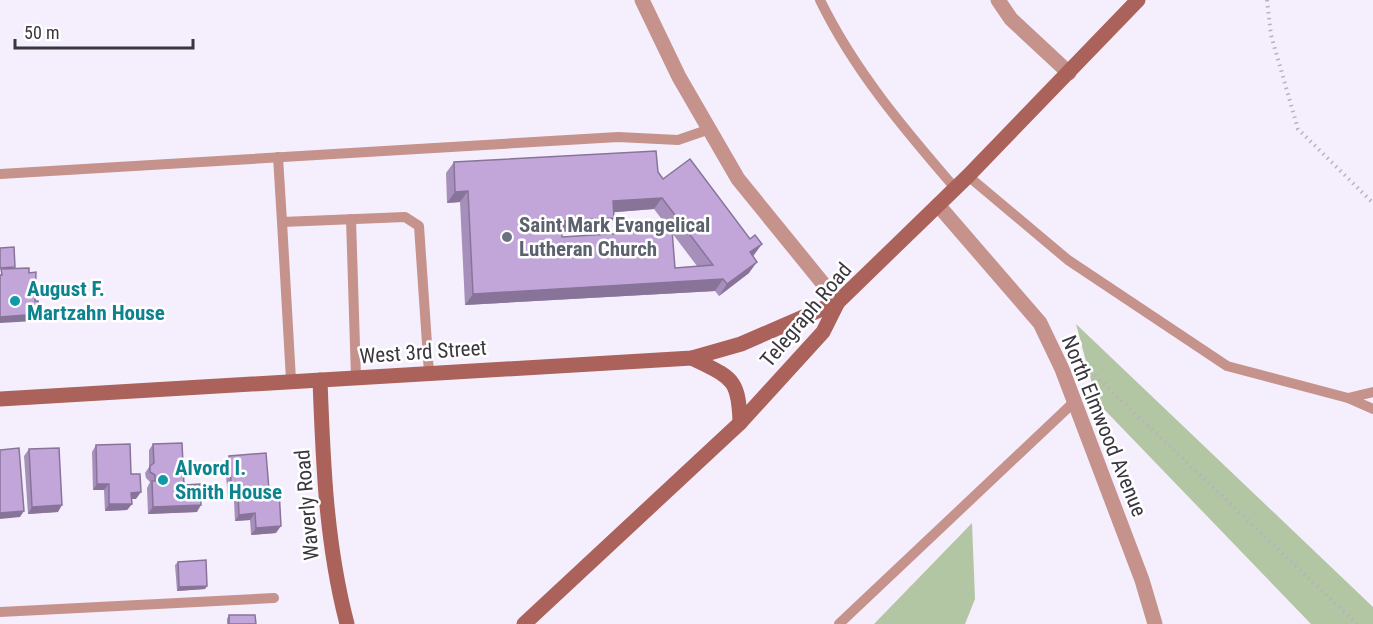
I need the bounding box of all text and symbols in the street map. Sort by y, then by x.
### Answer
scale bar [15,12,194,50]
text: 50 m [24,22,59,43]
place label: Saint Mark Evangelical Lutheran Church [519,213,710,261]
marker: Saint Mark Evangelical Lutheran Church [500,230,514,244]
street label: Telegraph Road [756,258,856,372]
place label: August F. Martzahn House [27,277,165,325]
marker: August F. Martzahn House [8,294,22,308]
street label: North Elmwood Avenue [1057,332,1151,520]
street label: West 3rd Street [359,336,487,368]
street label: Waverly Road [290,449,324,561]
place label: Alvord I. Smith House [175,456,282,504]
marker: Alvord I. Smith House [156,473,170,487]

